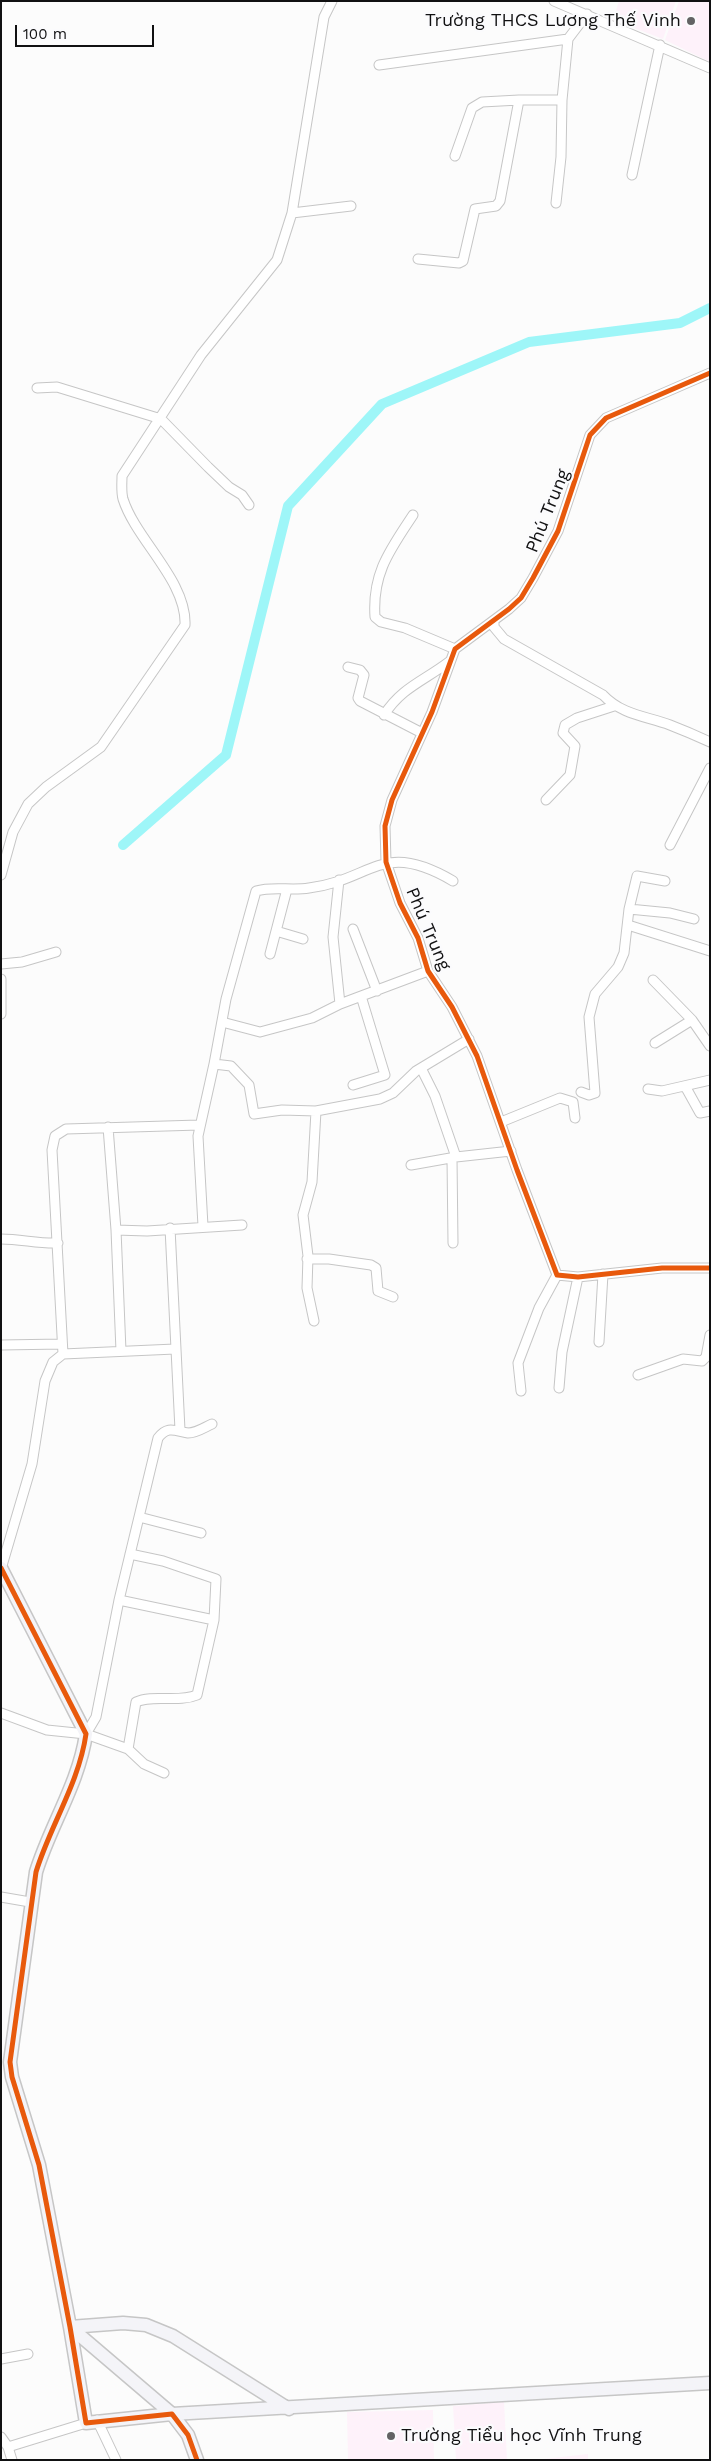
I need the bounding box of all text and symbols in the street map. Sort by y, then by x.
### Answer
place label: Trường THCS Lương Thế Vinh [425,10,681,32]
scale bar [18,15,156,47]
marker: Trường THCS Lương Thế Vinh [685,15,697,27]
text: 100 m [23,25,67,43]
street label: Phú Trung [521,466,575,556]
street label: Phú Trung [401,884,455,974]
place label: Trường Tiểu học Vĩnh Trung [401,2425,642,2447]
marker: Trường Tiểu học Vĩnh Trung [385,2430,397,2442]

